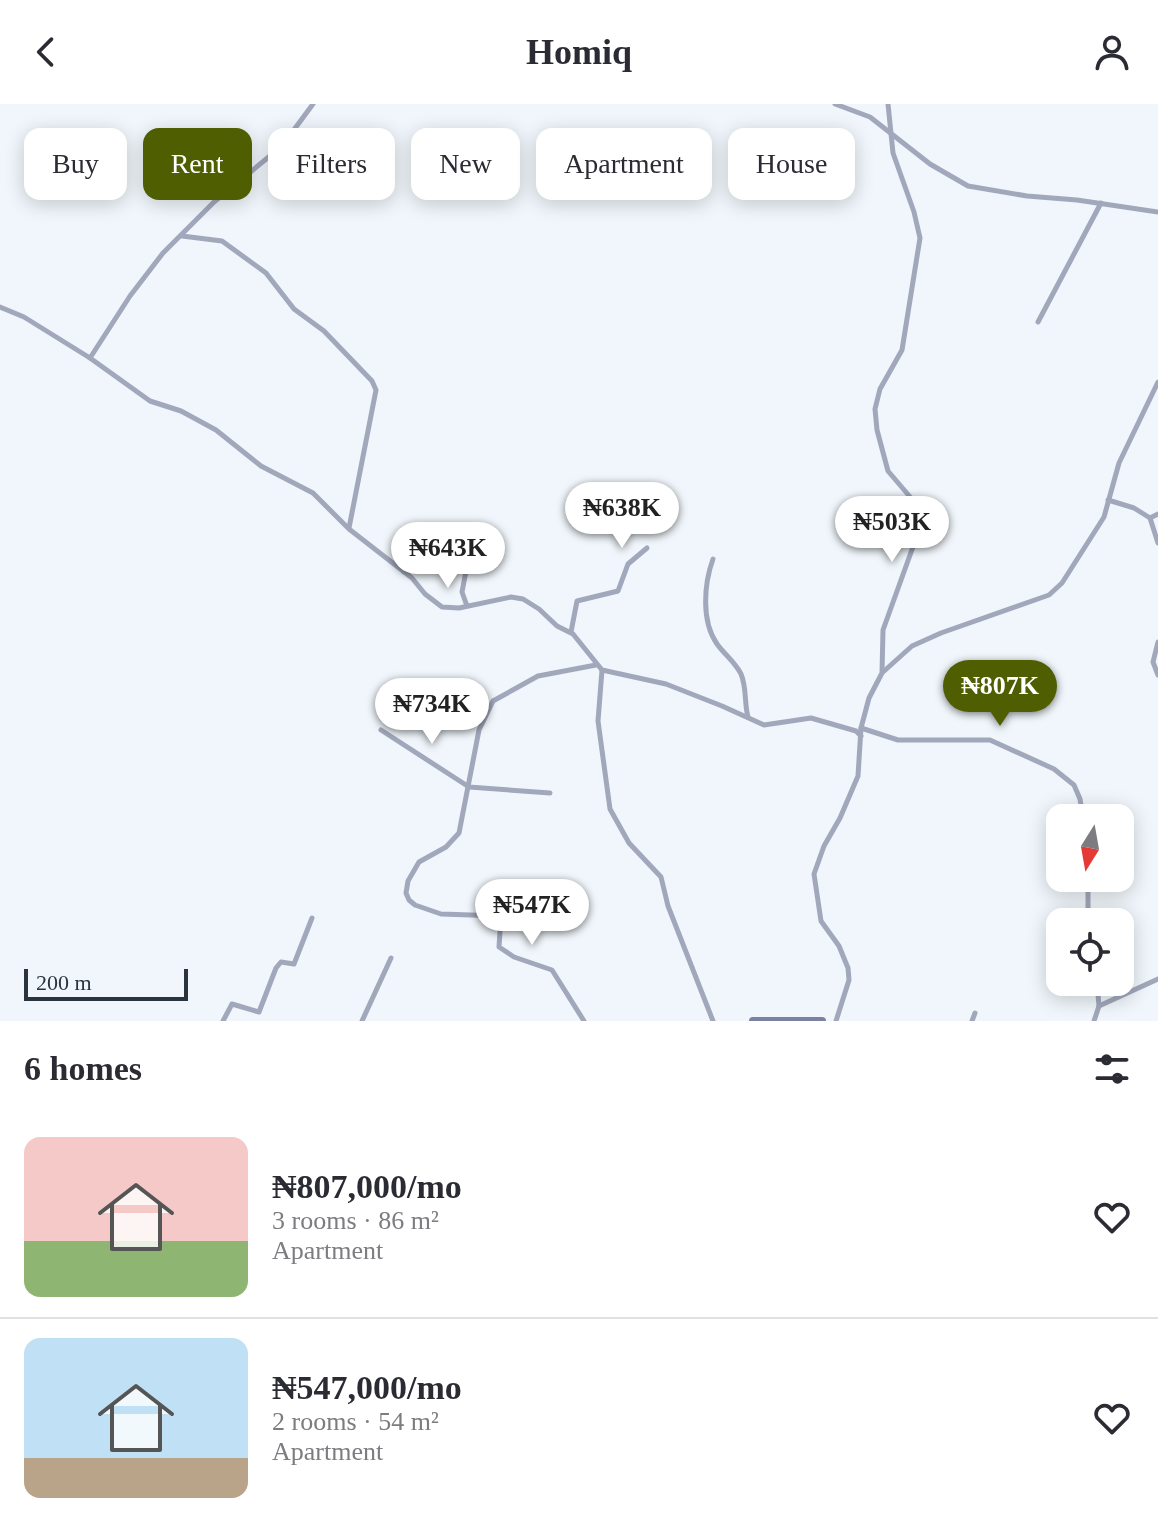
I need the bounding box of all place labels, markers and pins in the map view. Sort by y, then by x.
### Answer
pin: ₦638K [566,482,678,550]
pin: ₦503K [836,496,948,564]
pin: ₦643K [392,522,504,590]
pin: ₦807K [944,660,1056,728]
pin: ₦734K [376,678,488,746]
pin: ₦547K [476,879,588,947]

